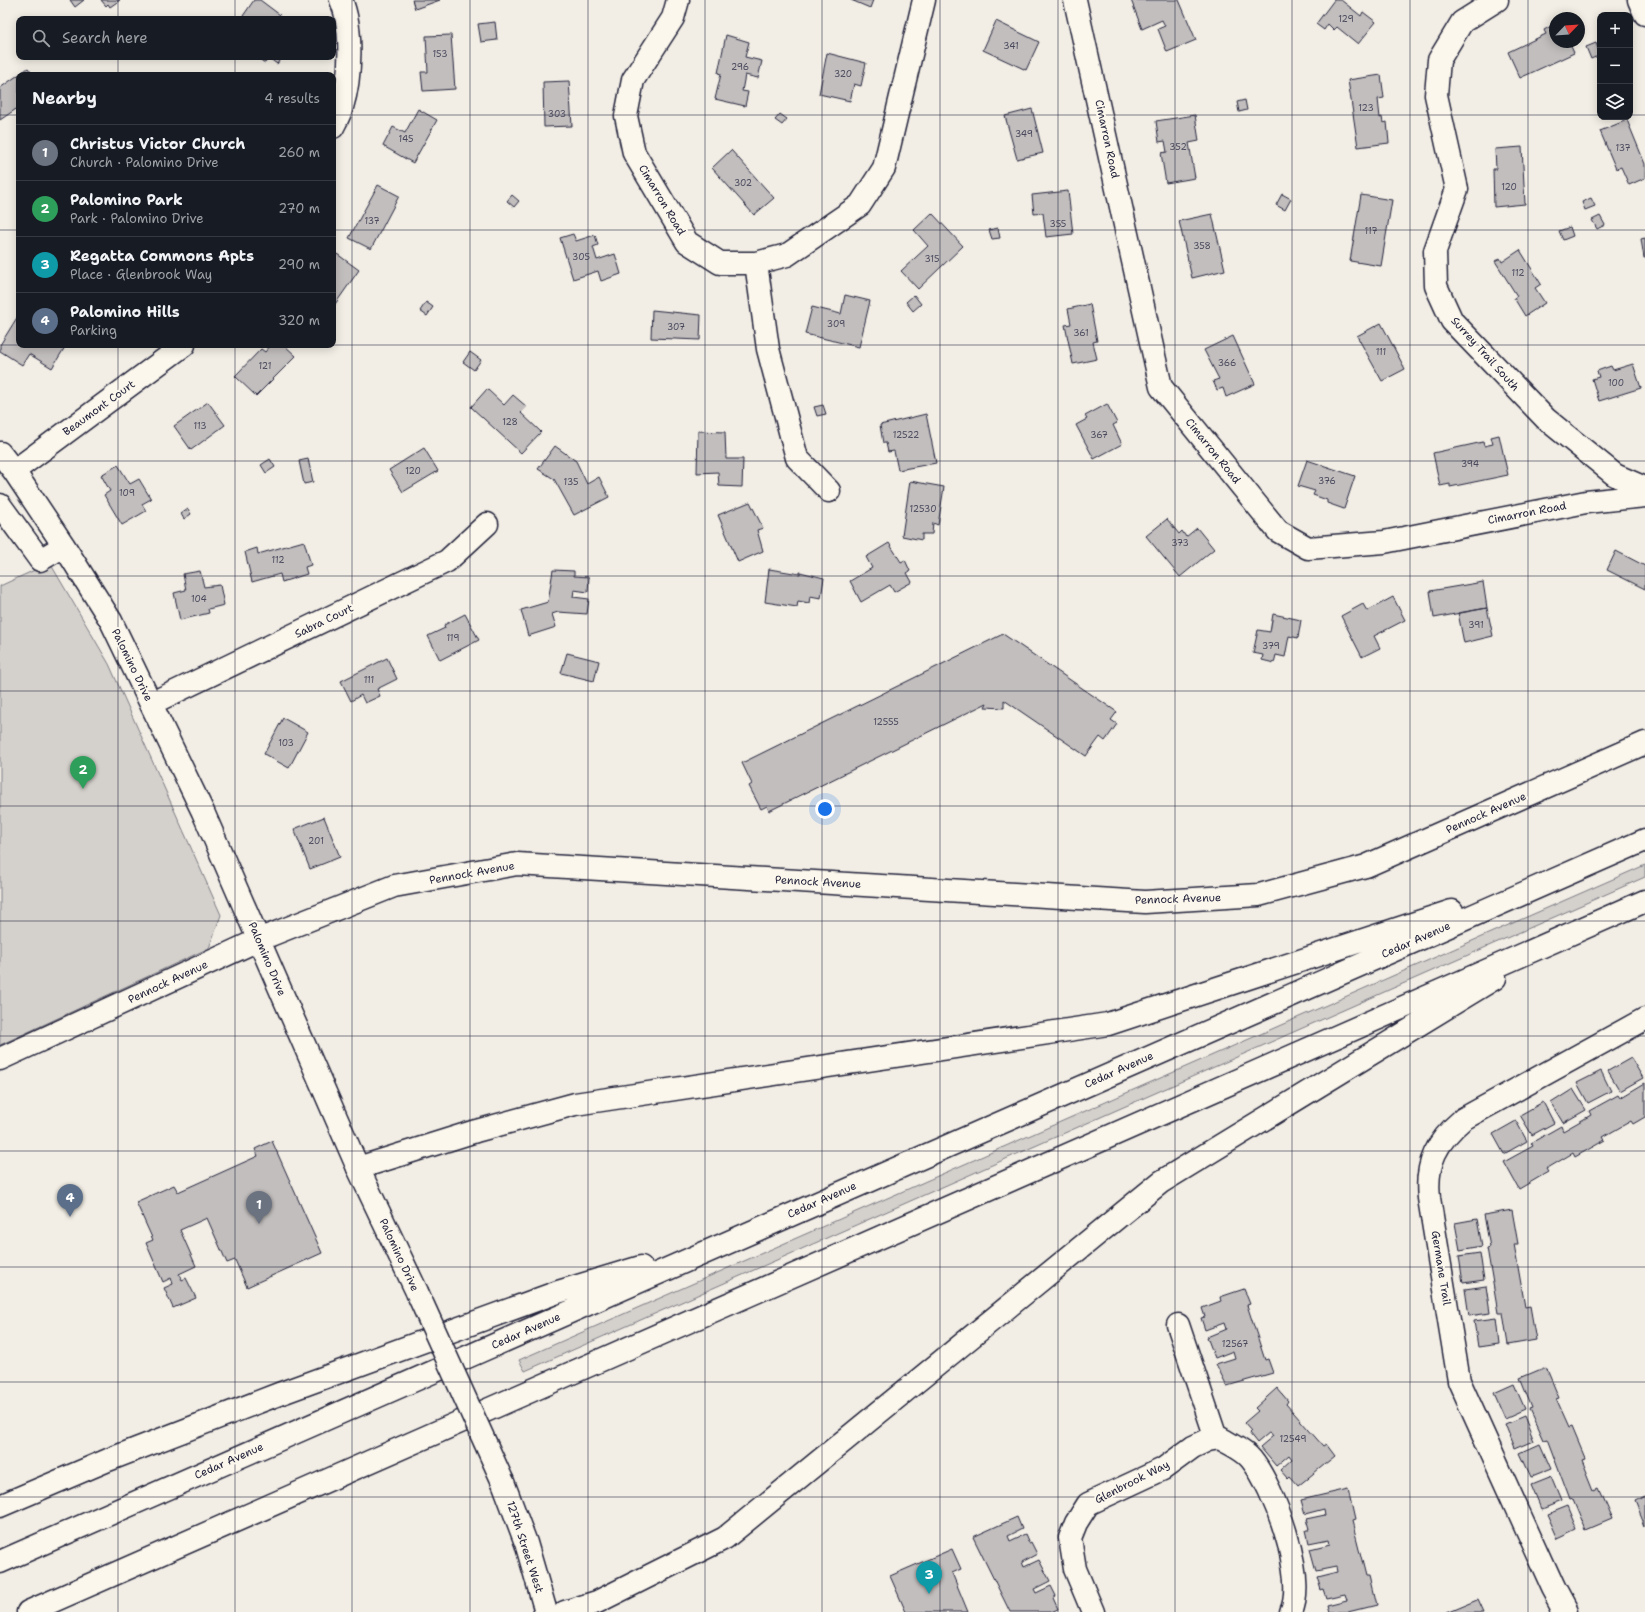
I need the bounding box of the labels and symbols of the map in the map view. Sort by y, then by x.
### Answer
north arrow [1549,12,1585,48]
house number: 129 [1338,13,1354,25]
house number: 341 [1003,40,1019,52]
house number: 153 [432,48,448,60]
house number: 296 [731,61,749,73]
house number: 320 [834,68,852,80]
street label: Cimarron Road [1091,98,1123,180]
house number: 123 [1358,102,1374,114]
house number: 303 [548,108,566,120]
house number: 349 [1015,128,1033,140]
house number: 145 [399,133,413,145]
house number: 352 [1169,141,1187,153]
house number: 137 [1615,142,1631,154]
street label: Cimarron Road [635,162,689,238]
house number: 302 [734,177,752,189]
house number: 120 [1501,181,1517,193]
house number: 137 [364,215,380,227]
house number: 355 [1050,218,1066,230]
house number: 117 [1364,225,1378,237]
house number: 358 [1193,240,1211,252]
house number: 305 [572,251,590,263]
house number: 315 [925,253,939,265]
house number: 112 [1511,267,1525,279]
street label: Surrey Trail South [1447,314,1523,395]
house number: 309 [827,318,845,330]
house number: 307 [667,321,685,333]
house number: 361 [1073,327,1089,339]
house number: 111 [1376,346,1386,358]
house number: 366 [1218,357,1236,369]
house number: 121 [259,360,271,372]
street label: Beaumont Court [60,377,138,439]
house number: 100 [1608,377,1624,389]
street label: Cimarron Road [1182,415,1244,487]
house number: 128 [502,416,518,428]
house number: 113 [193,420,207,432]
house number: 12522 [893,429,919,441]
house number: 367 [1090,429,1108,441]
house number: 394 [1461,458,1479,470]
house number: 120 [405,465,421,477]
house number: 376 [1318,475,1336,487]
house number: 135 [564,476,578,488]
house number: 109 [119,487,135,499]
street label: Cimarron Road [1486,498,1568,528]
house number: 12530 [910,503,936,515]
house number: 373 [1171,537,1189,549]
house number: 112 [271,554,285,566]
house number: 104 [191,593,207,605]
street label: Sabra Court [292,600,356,642]
house number: 391 [1468,619,1484,631]
street label: Palomino Drive [108,626,156,704]
house number: 119 [446,632,460,644]
house number: 379 [1262,640,1280,652]
house number: 111 [364,674,374,686]
house number: 12555 [873,716,899,728]
house number: 103 [278,737,294,749]
pin: 2 [70,756,96,789]
street label: Pennock Avenue [1444,789,1528,837]
your location [815,799,835,819]
house number: 201 [308,835,324,847]
street label: Pennock Avenue [428,858,516,888]
street label: Pennock Avenue [775,872,861,892]
street label: Pennock Avenue [1135,890,1221,908]
street label: Cedar Avenue [1379,918,1453,962]
street label: Palomino Drive [245,920,289,998]
street label: Pennock Avenue [126,957,210,1007]
street label: Cedar Avenue [1082,1048,1156,1092]
street label: Cedar Avenue [785,1178,859,1222]
pin: 4 [57,1184,83,1217]
pin: 1 [246,1191,272,1224]
street label: Palomino Drive [376,1216,422,1294]
street label: Germane Trail [1428,1230,1454,1307]
street label: Cedar Avenue [489,1309,563,1353]
house number: 12567 [1222,1338,1248,1350]
house number: 12549 [1280,1433,1306,1445]
street label: Cedar Avenue [192,1439,266,1483]
street label: Glenbrook Way [1092,1457,1172,1507]
street label: 127th Street West [503,1499,547,1595]
pin: 3 [916,1561,942,1594]

